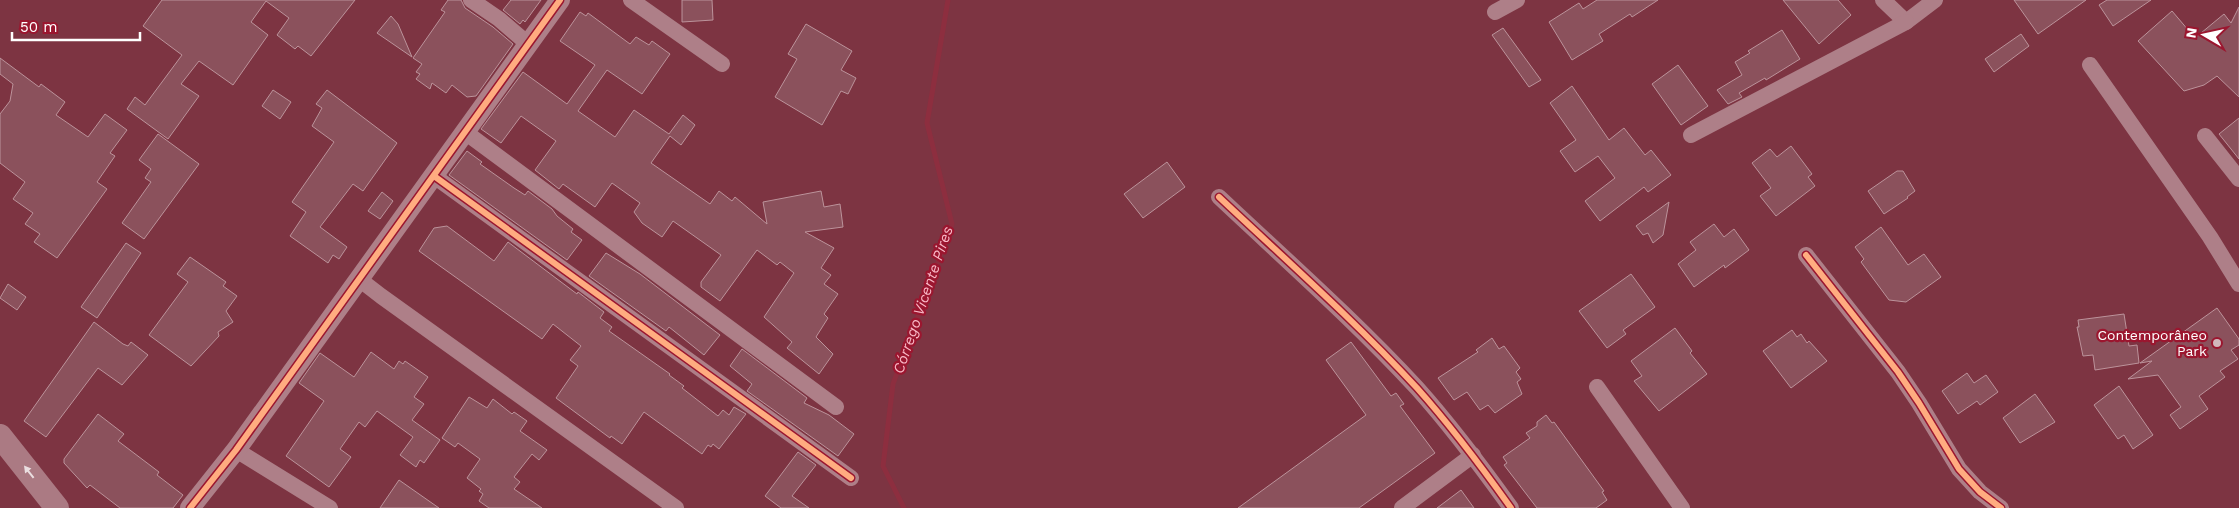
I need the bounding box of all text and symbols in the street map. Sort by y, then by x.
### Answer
scale bar [12,10,140,42]
north arrow [2179,10,2229,60]
text: 50 m [20,18,57,36]
text: N [2182,27,2200,39]
water label: Córrego Vicente Pires [889,224,957,376]
place label: Contemporâneo Park [2097,327,2207,359]
marker: Contemporâneo Park [2211,337,2223,349]
one-way arrow [23,466,34,479]

